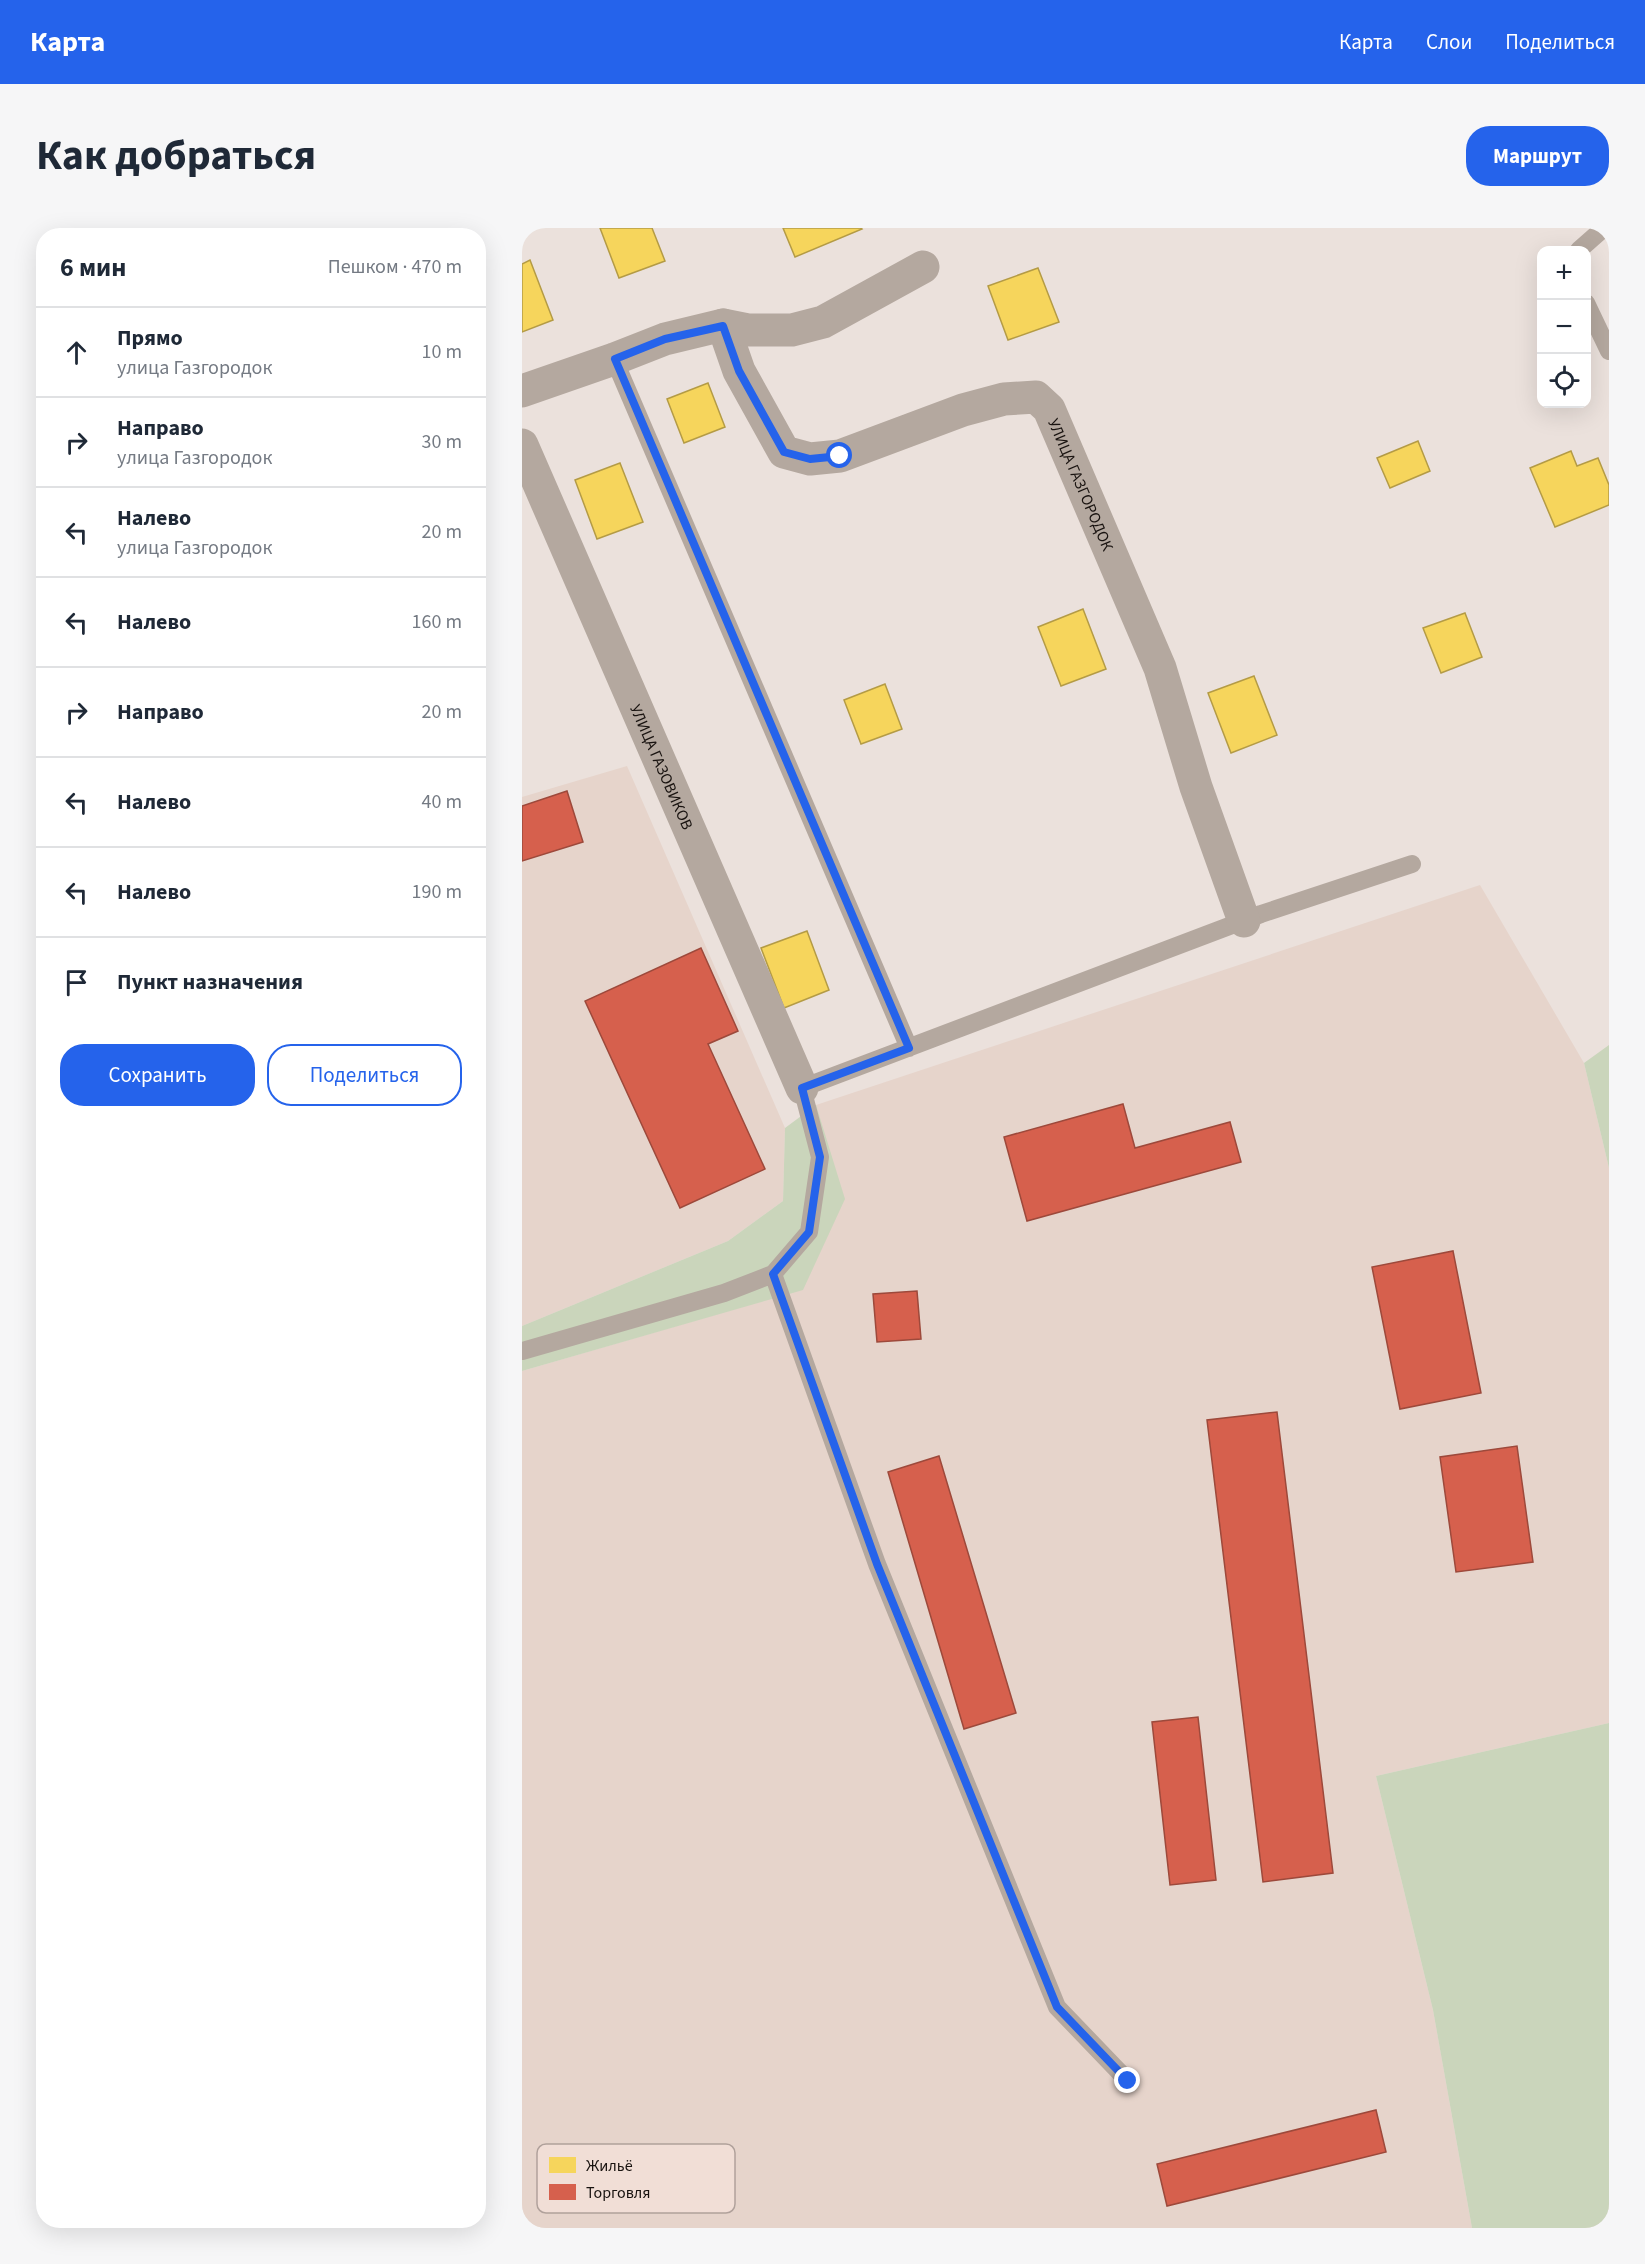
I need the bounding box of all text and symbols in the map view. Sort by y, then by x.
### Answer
text: Карта [30,22,105,62]
text: Карта [1339,27,1393,57]
text: Слои [1426,27,1472,57]
text: Поделиться [1505,27,1615,57]
text: Как добраться [36,126,316,186]
button: Маршрут [1466,126,1609,186]
map controls [1537,246,1591,408]
button: + [1537,246,1591,300]
text: 6 мин [60,249,126,286]
text: Пешком · 470 m [328,253,462,281]
button: − [1537,300,1591,354]
text: Прямо [117,322,183,354]
icon: ahead [60,336,93,369]
text: 10 m [422,338,462,366]
text: улица Газгородок [117,354,272,382]
button: locate [1537,354,1591,408]
text: Направо [117,412,204,444]
street label: УЛИЦА ГАЗГОРОДОК [1042,415,1119,555]
icon: right [60,426,93,459]
text: 30 m [422,428,462,456]
route start [826,442,852,468]
text: улица Газгородок [117,444,272,472]
text: Налево [117,502,191,534]
icon: left [60,516,93,549]
text: 20 m [422,518,462,546]
text: улица Газгородок [117,534,272,562]
icon: left [60,606,93,639]
text: Налево [117,606,191,638]
text: 160 m [412,608,462,636]
icon: right [60,696,93,729]
text: Направо [117,696,204,728]
text: 20 m [422,698,462,726]
street label: УЛИЦА ГАЗОВИКОВ [624,701,698,833]
icon: left [60,786,93,819]
text: Налево [117,786,191,818]
text: 40 m [422,788,462,816]
icon: left [60,876,93,909]
text: Налево [117,876,191,908]
text: 190 m [412,878,462,906]
icon: arrive [60,966,93,999]
text: Пункт назначения [117,966,303,998]
button: Сохранить [60,1044,255,1106]
button: Поделиться [267,1044,462,1106]
route end [1114,2067,1140,2093]
legend [537,2144,735,2213]
text: Жильё [586,2155,633,2177]
text: Торговля [586,2182,651,2204]

